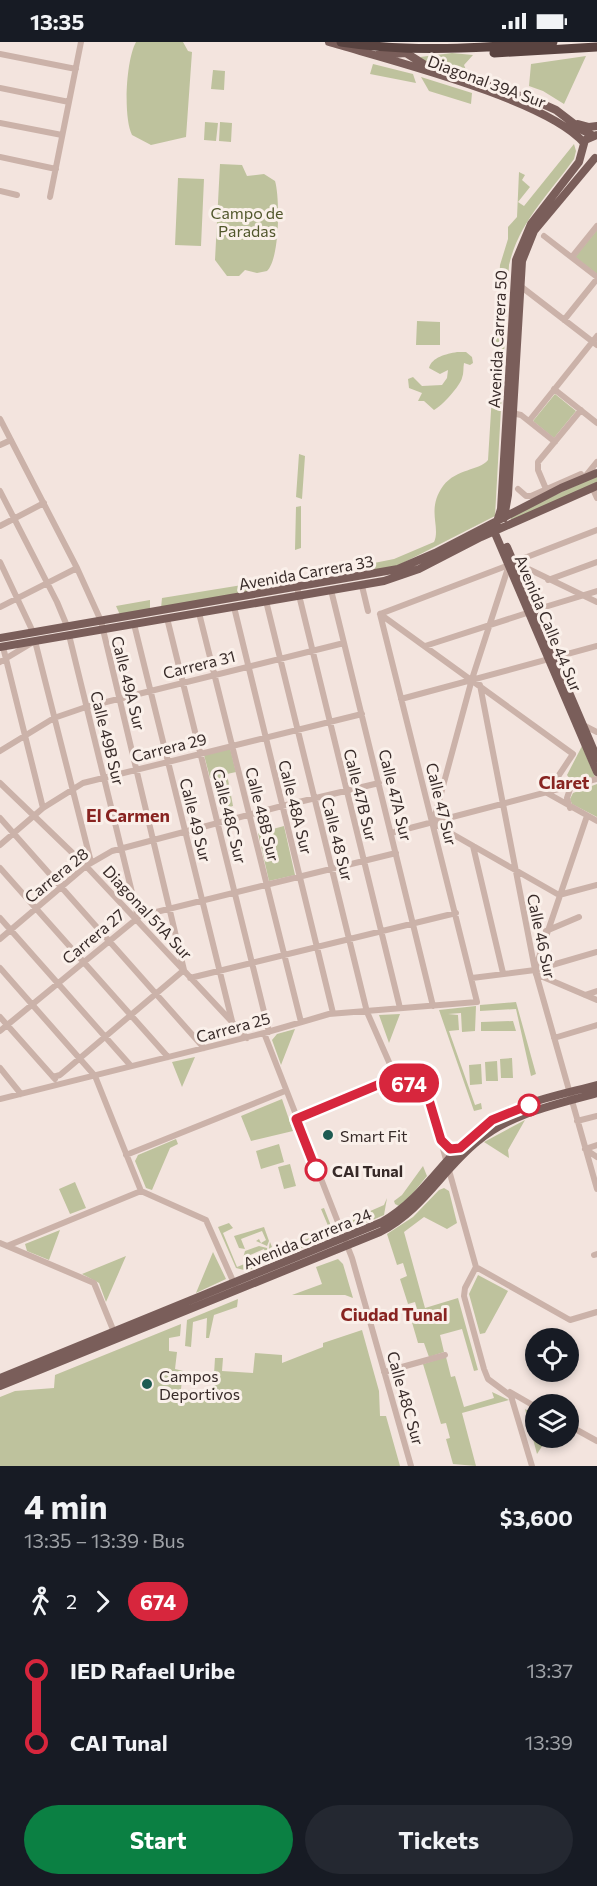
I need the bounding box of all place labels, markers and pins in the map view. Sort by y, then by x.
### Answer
unlabelled marker [518,1094,540,1116]
place label: Smart Fit [340,1126,408,1145]
marker: Smart Fit [321,1128,335,1142]
marker: CAI Tunal [305,1159,327,1181]
place label: CAI Tunal [332,1161,403,1180]
place label: Campos Deportivos [159,1366,240,1403]
marker: Campos Deportivos [140,1377,154,1391]

